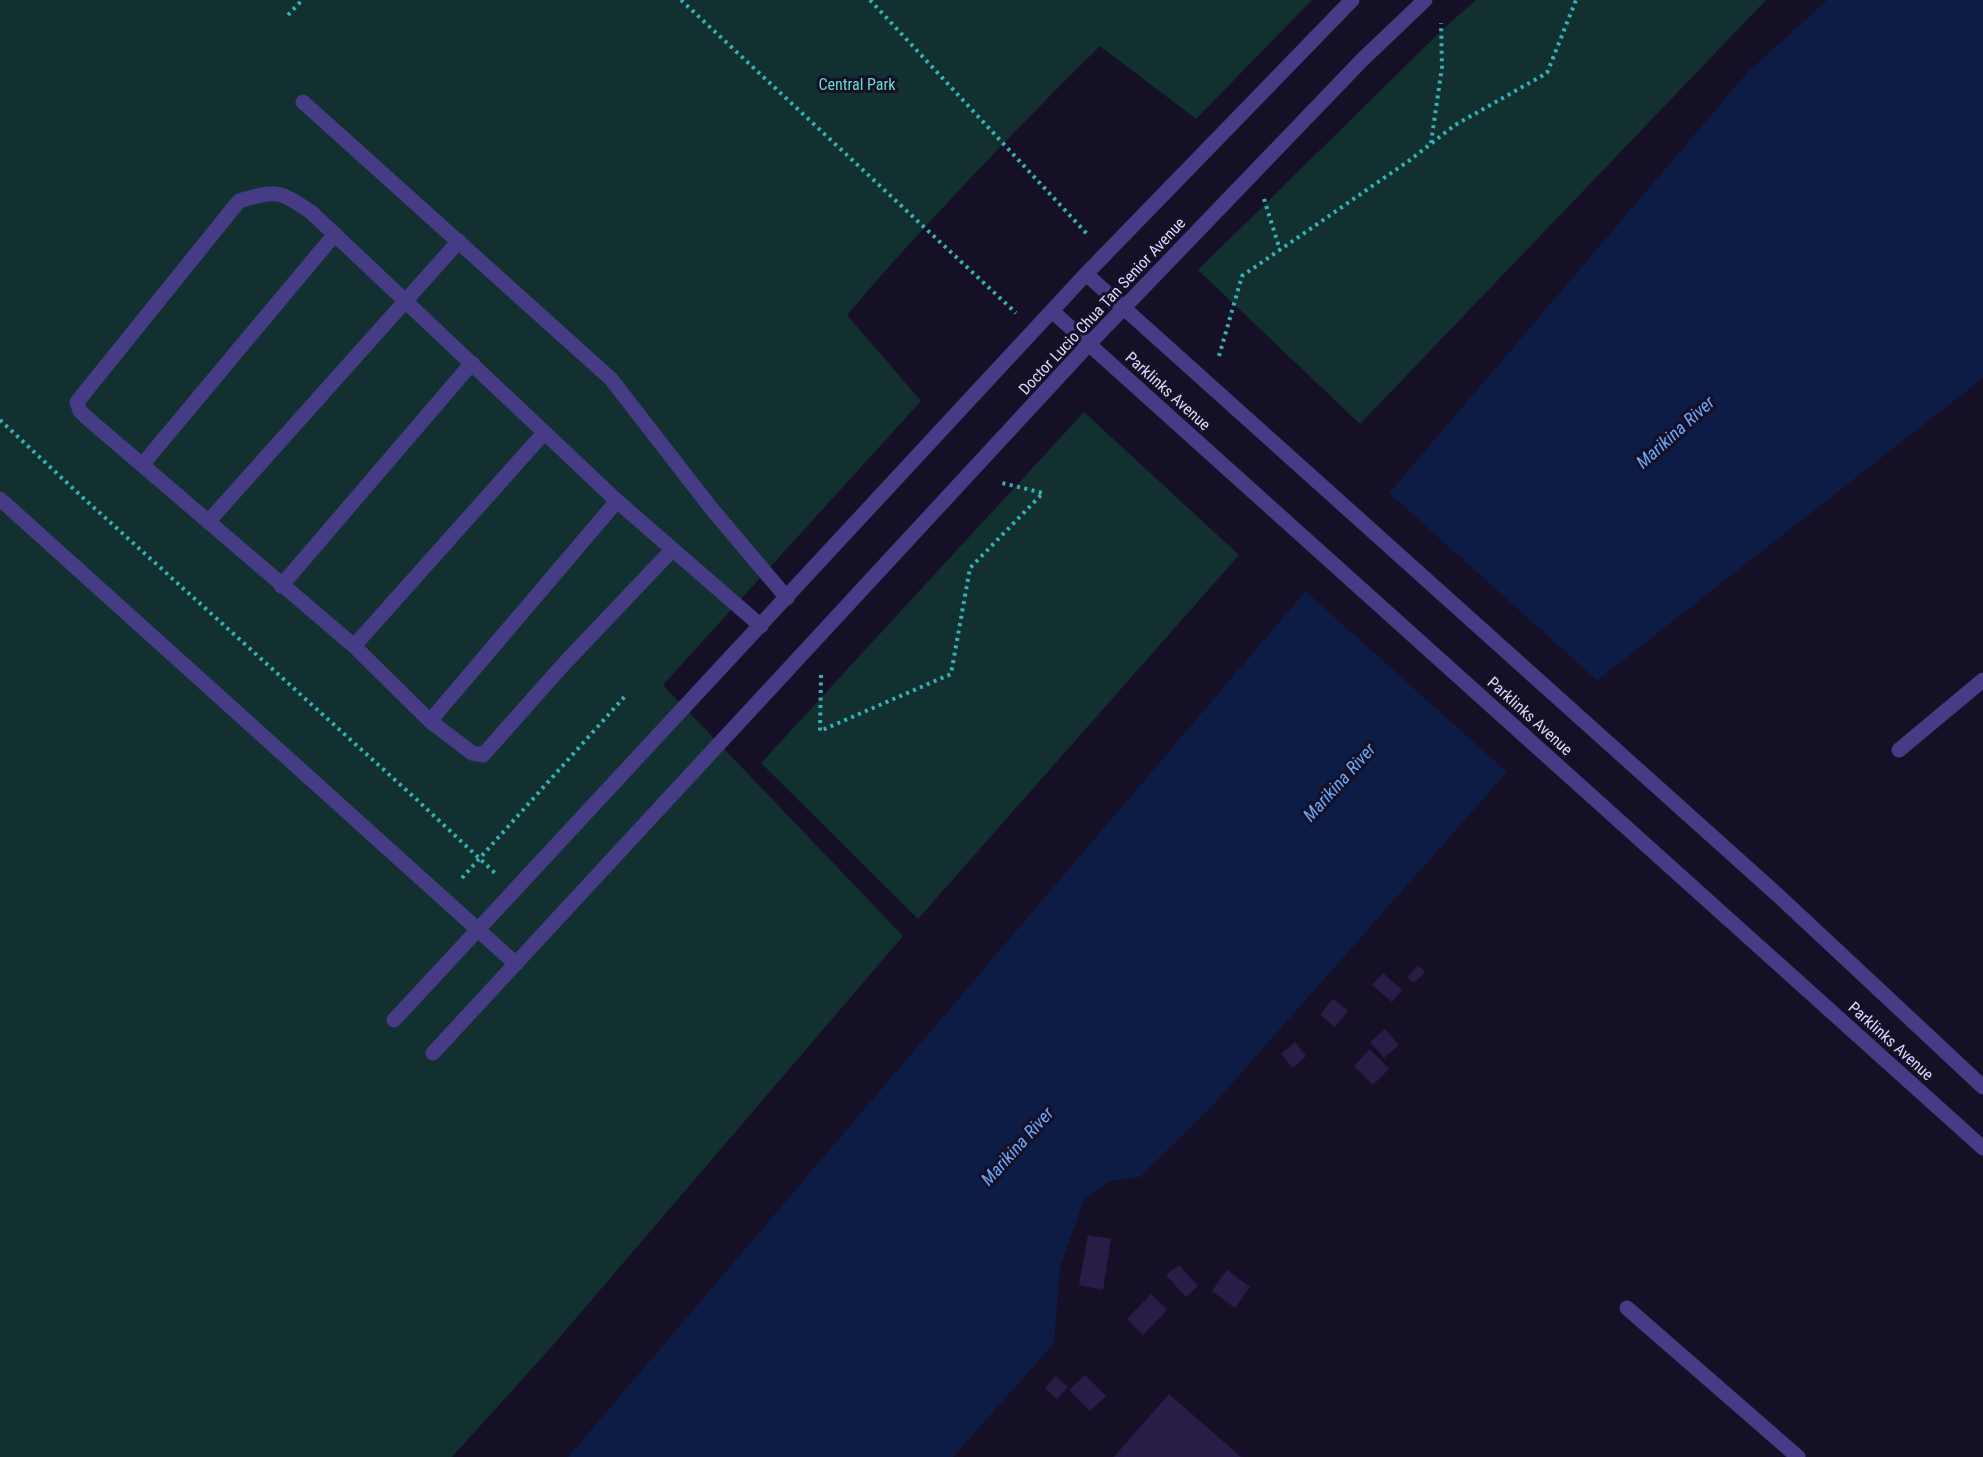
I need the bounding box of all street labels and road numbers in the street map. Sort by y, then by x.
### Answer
street label: Doctor Lucio Chua Tan Senior Avenue [1015,213,1189,399]
street label: Parklinks Avenue [1122,348,1214,434]
street label: Parklinks Avenue [1484,673,1576,759]
street label: Parklinks Avenue [1845,998,1937,1084]

